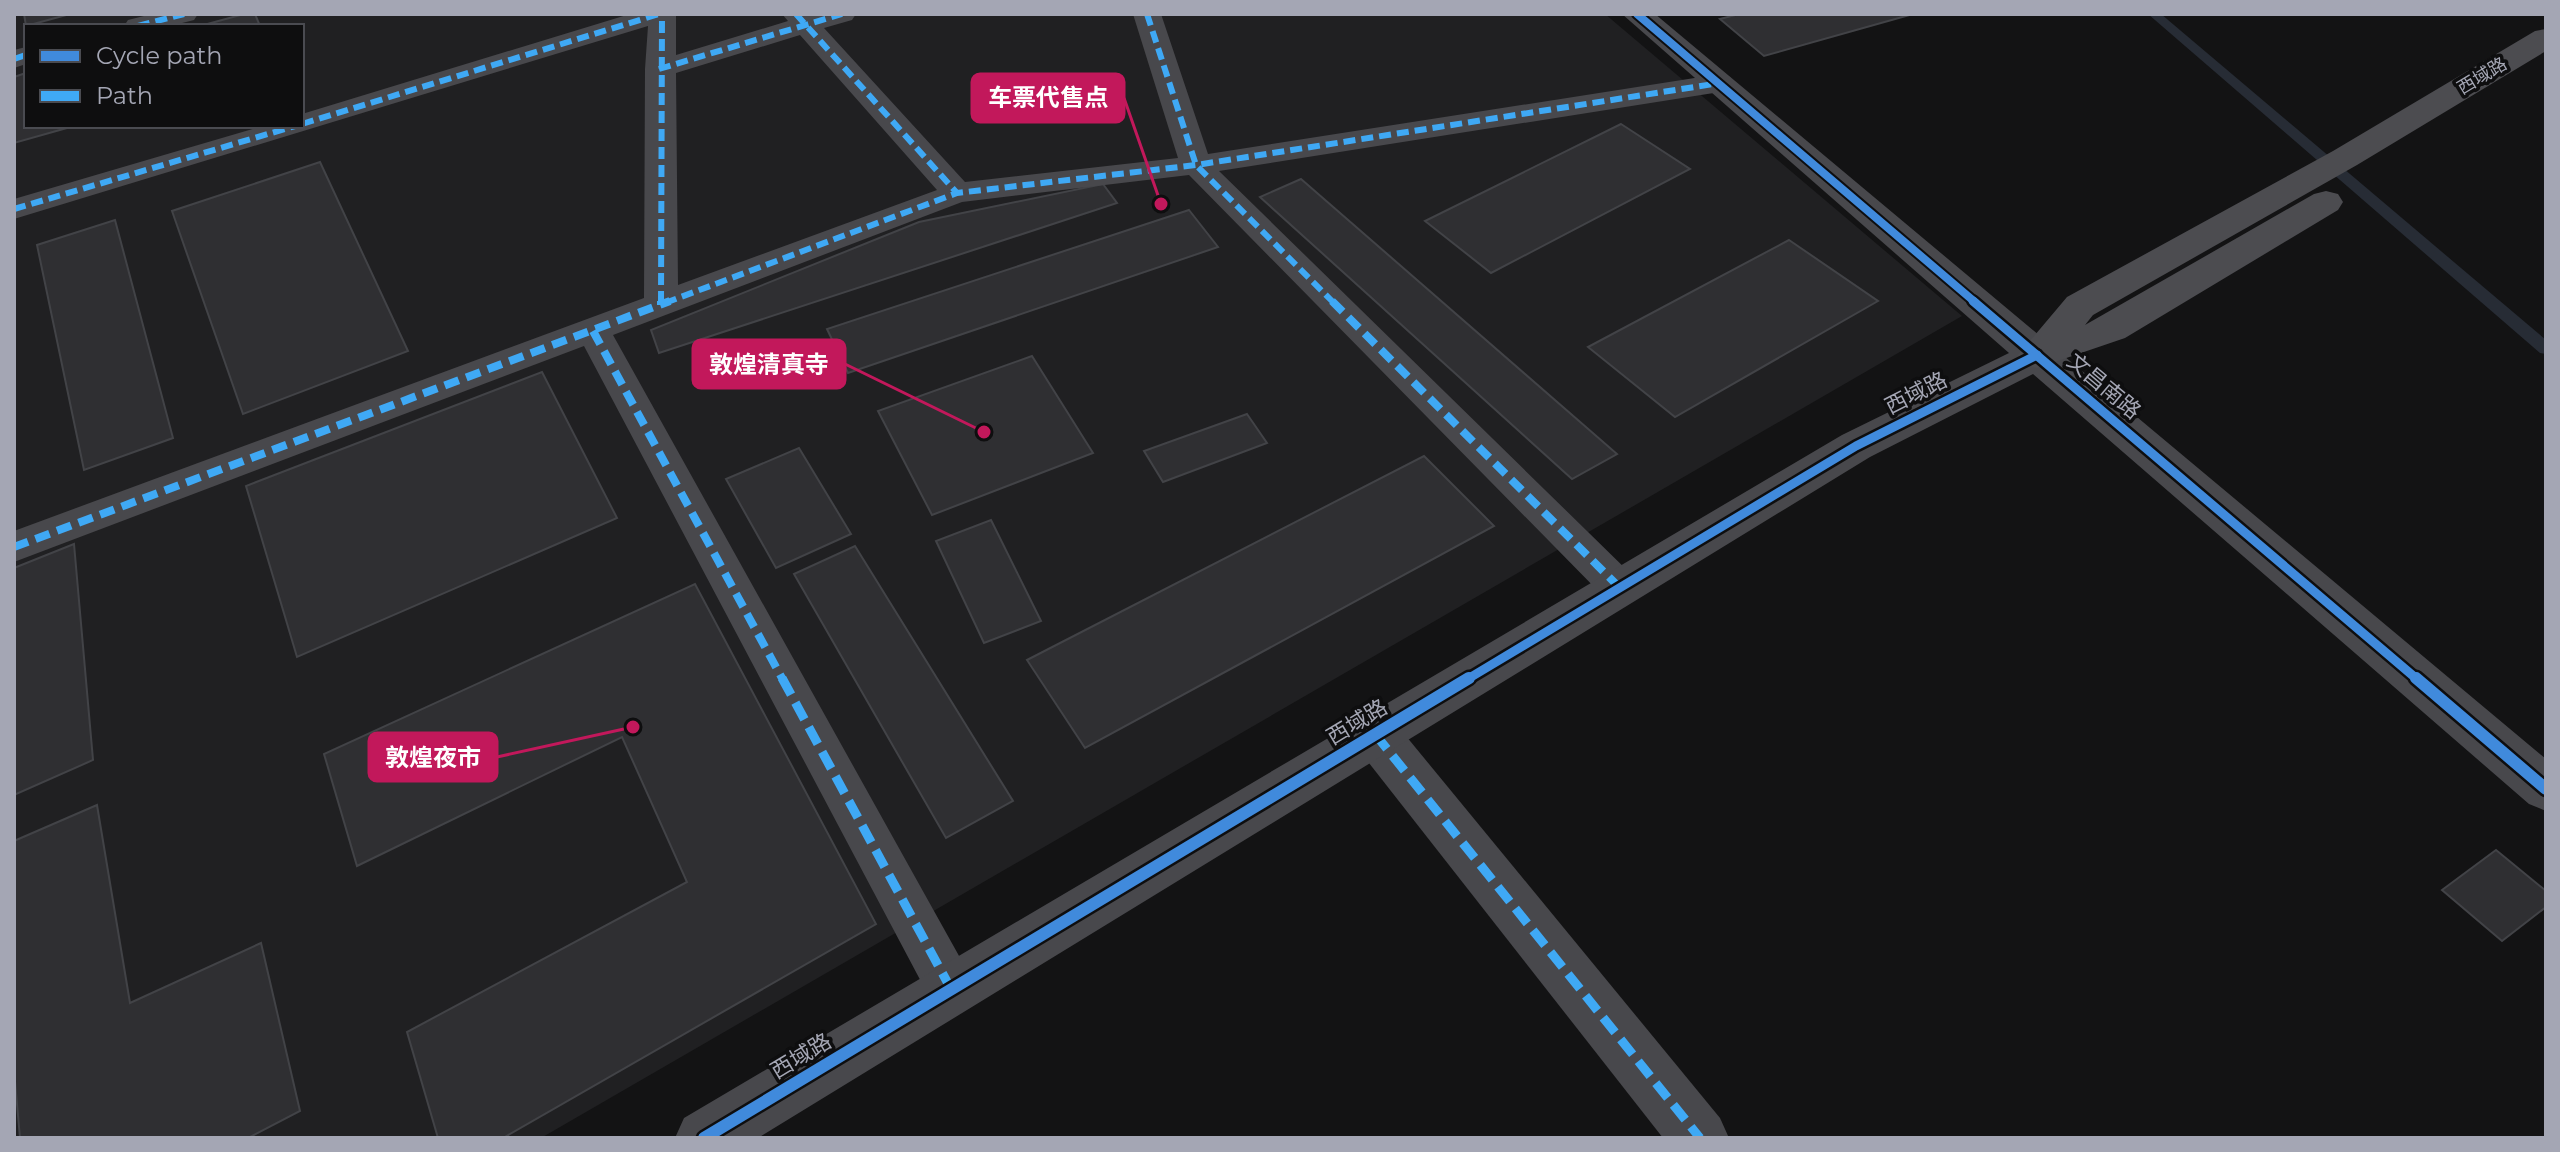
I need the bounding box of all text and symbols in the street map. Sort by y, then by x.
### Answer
legend [24,24,304,128]
text: Cycle path [96,41,223,70]
street label: 西域路 [2453,53,2511,99]
callout: 车票代售点 [972,74,1124,122]
text: Path [96,81,153,110]
text: 车票代售点 [988,83,1108,112]
callout: 敦煌清真寺 [693,340,845,388]
street label: 文昌南路 [2062,347,2146,425]
text: 敦煌清真寺 [709,350,829,379]
street label: 西域路 [1880,366,1952,420]
street label: 西域路 [1322,693,1392,751]
callout: 敦煌夜市 [369,733,497,781]
text: 敦煌夜市 [385,743,481,772]
street label: 西域路 [766,1027,836,1085]

